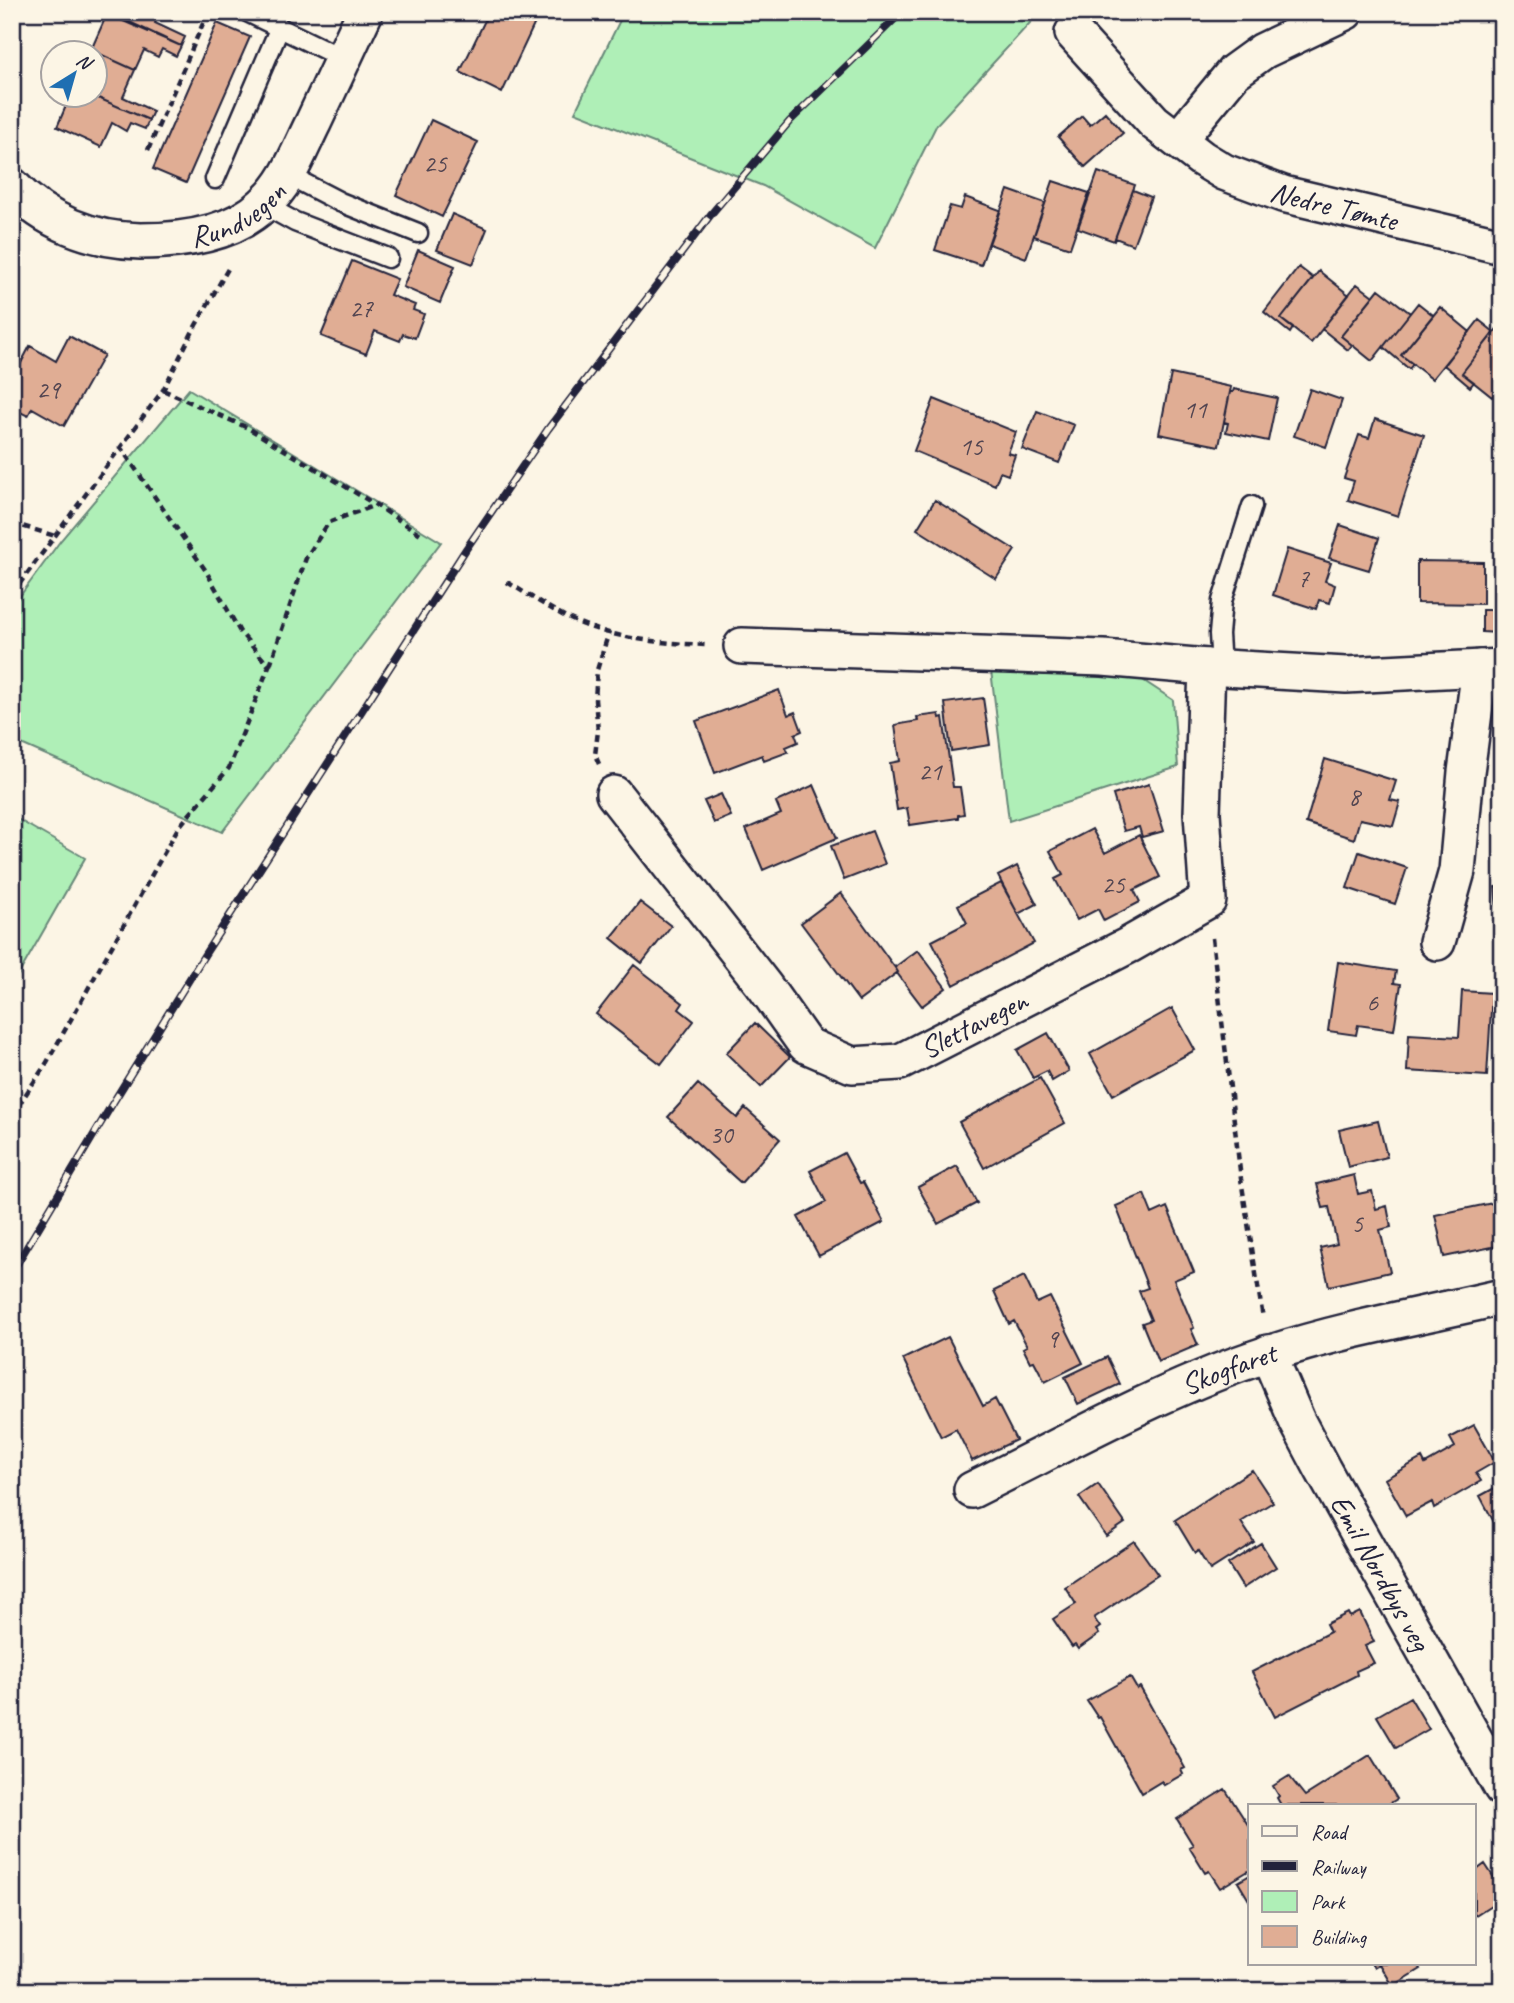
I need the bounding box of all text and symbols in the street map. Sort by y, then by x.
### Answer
north arrow [38,38,108,108]
text: N [72,48,98,76]
house number: 25 [423,147,448,180]
street label: Nedre Tømte [1265,172,1403,240]
street label: Rundvegen [187,174,295,256]
house number: 27 [349,292,374,325]
house number: 29 [36,373,62,406]
house number: 11 [1183,393,1208,426]
house number: 15 [959,430,984,463]
house number: 7 [1297,562,1310,595]
house number: 21 [918,755,943,788]
house number: 8 [1348,780,1362,813]
house number: 25 [1101,868,1126,901]
street label: Slettavegen [914,981,1035,1068]
house number: 6 [1366,986,1379,1019]
house number: 30 [709,1118,735,1151]
house number: 5 [1351,1207,1364,1240]
house number: 9 [1046,1322,1060,1355]
street label: Skogfaret [1175,1333,1284,1404]
street label: Emil Nordbys veg [1322,1488,1441,1659]
legend [1248,1804,1476,1965]
text: Road [1311,1819,1350,1845]
text: Railway [1311,1854,1367,1880]
text: Park [1311,1889,1346,1915]
text: Building [1311,1924,1368,1950]

